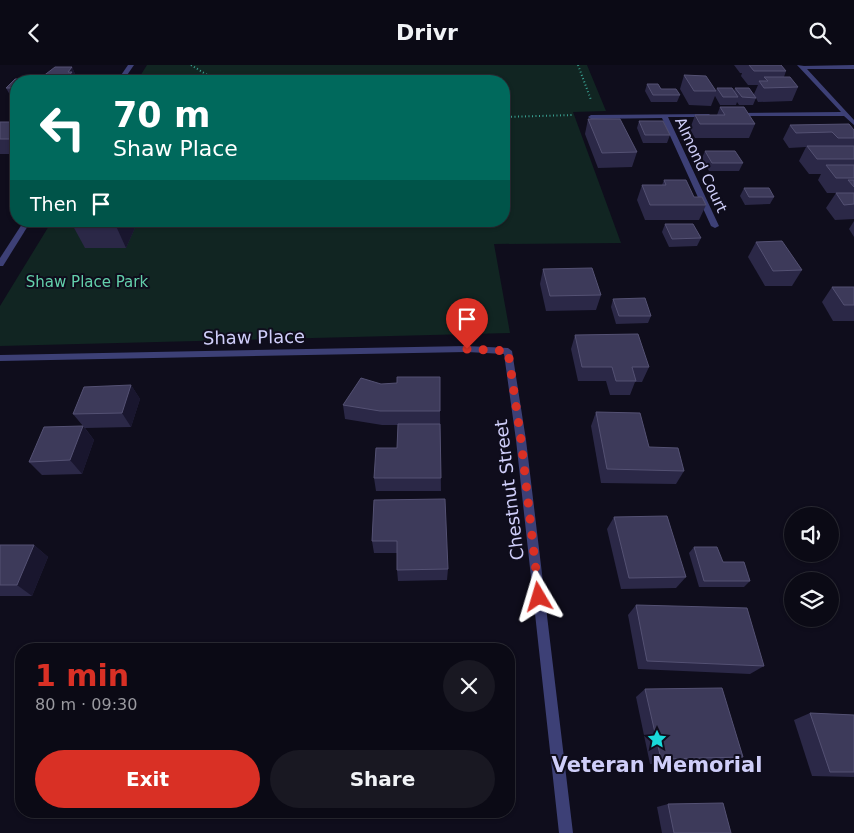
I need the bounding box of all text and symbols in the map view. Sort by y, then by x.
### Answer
icon: back [20,19,48,47]
icon: search [806,19,834,47]
text: Drivr [396,20,458,45]
icon: left [30,95,95,160]
text: 70 m [113,95,210,135]
street label: Almond Court [671,114,731,216]
text: Shaw Place [113,136,238,161]
icon: arrive [87,190,115,218]
text: Then [30,193,77,215]
park label: Shaw Place Park [26,273,148,291]
pin [446,298,488,349]
icon: arrive [453,305,481,333]
street label: Shaw Place [203,326,305,348]
street label: Chestnut Street [490,418,528,562]
map controls [784,507,839,627]
button: sound [784,507,839,562]
position arrow [512,570,564,622]
button: layers [784,572,839,627]
text: 1 min [35,658,129,693]
button: close [443,660,495,712]
text: 80 m · 09:30 [35,695,137,714]
place icon: Veteran Memorial [646,728,668,750]
button: Exit [35,750,260,808]
button: Share [270,750,495,808]
place label: Veteran Memorial [552,753,762,777]

